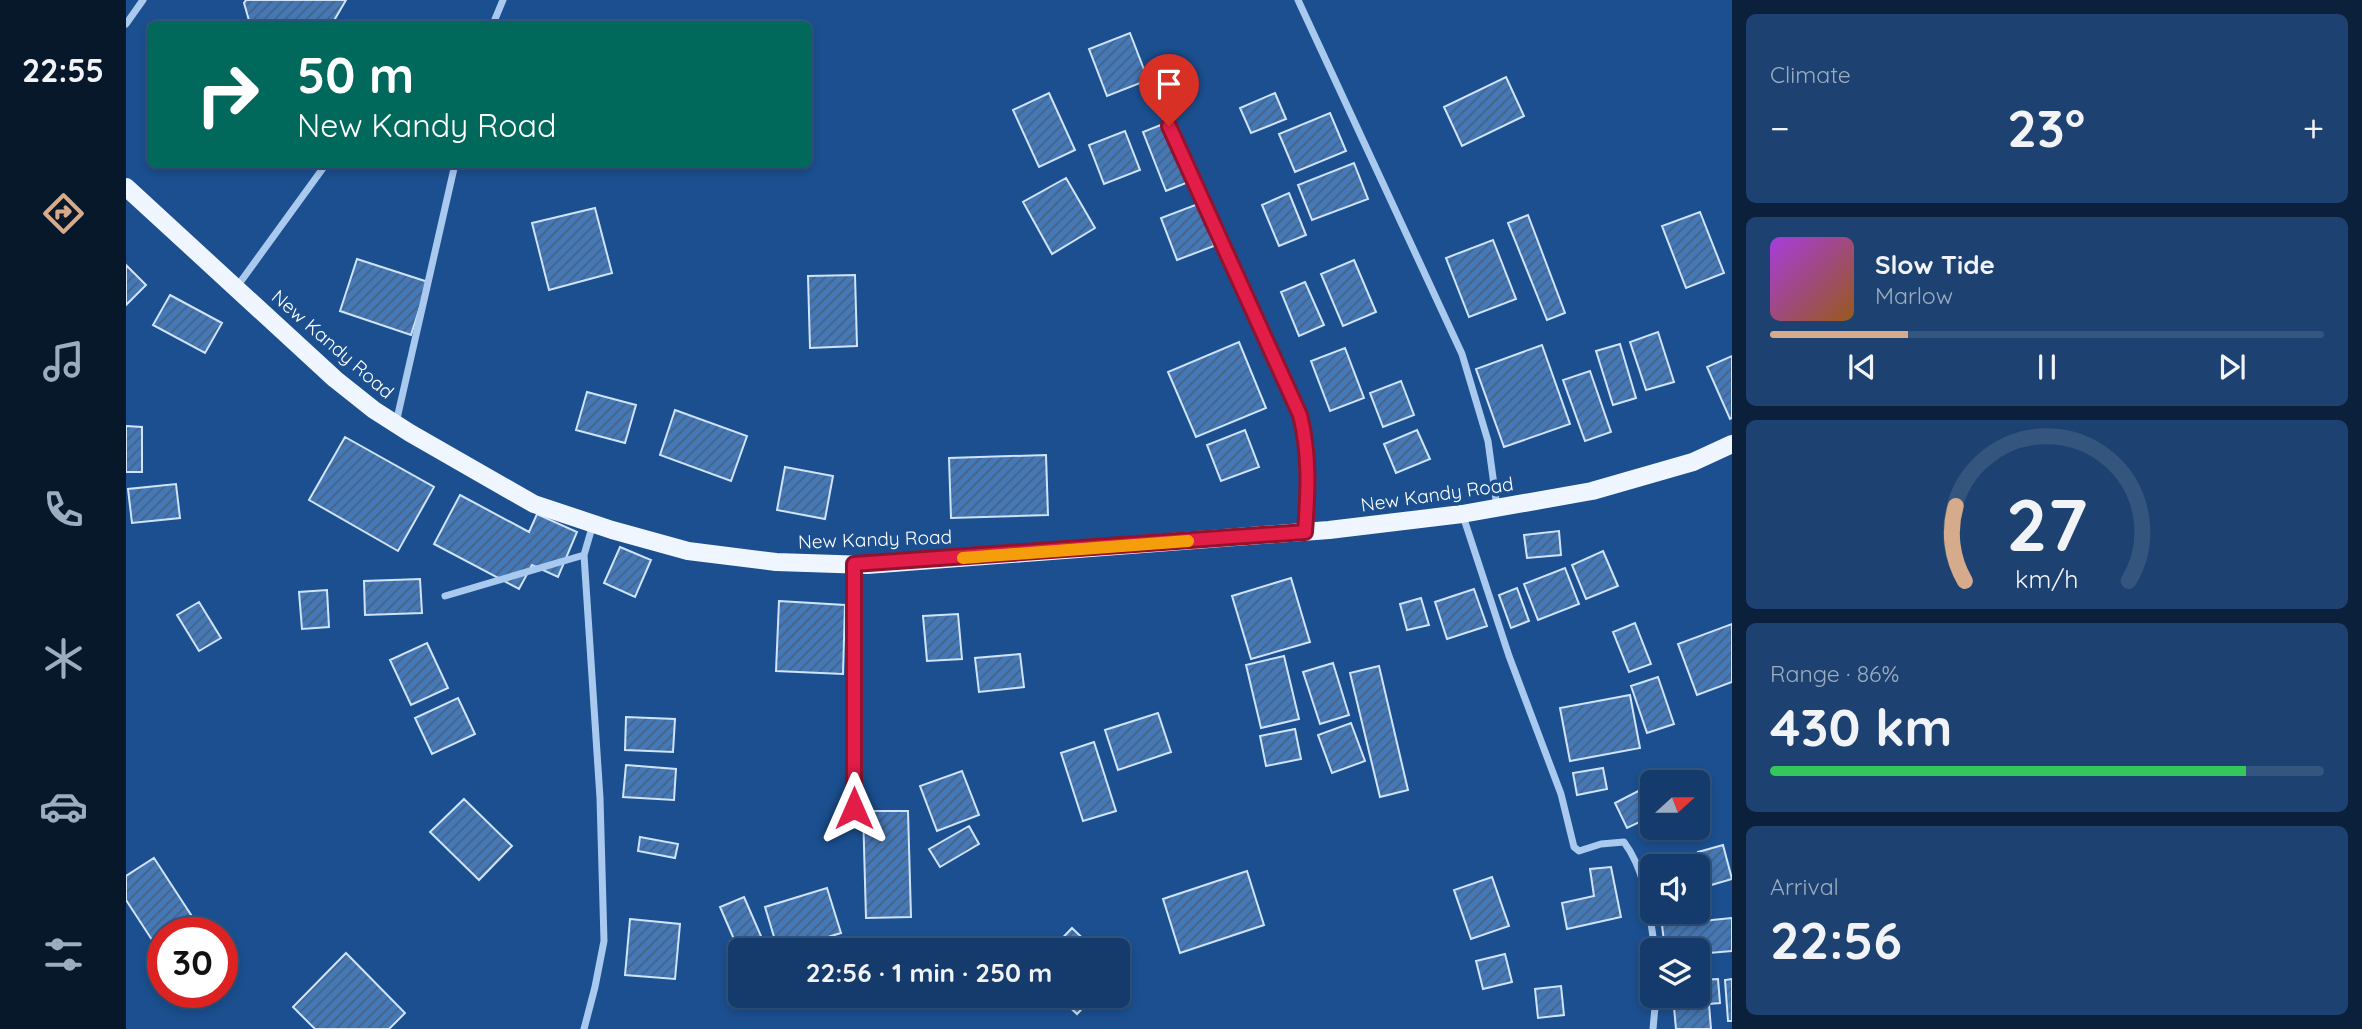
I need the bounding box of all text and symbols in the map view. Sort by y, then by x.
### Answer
text: 50 m [297,44,414,105]
icon: right [182,49,273,140]
text: 22:55 [22,50,104,90]
pin [1139,54,1199,126]
text: Climate [1770,60,1851,89]
icon: arrive [1150,65,1188,103]
text: 23° [2007,95,2085,160]
text: − [1770,104,1790,152]
text: + [2303,104,2324,152]
text: New Kandy Road [297,105,556,145]
icon: directions [39,189,88,238]
text: Slow Tide [1875,248,1995,281]
text: Marlow [1875,281,1953,310]
street label: New Kandy Road [267,284,399,404]
icon: music [39,337,88,386]
icon: previous [1843,348,1881,386]
icon: pause [2028,348,2066,386]
icon: next [2213,348,2251,386]
street label: New Kandy Road [1359,471,1515,517]
text: 27 [2006,478,2088,569]
icon: phone [39,485,88,534]
street label: New Kandy Road [798,524,952,554]
text: km/h [2015,562,2079,593]
icon: climate [39,634,88,683]
text: Range · 86% [1770,659,1899,688]
text: 430 km [1770,694,1953,759]
north arrow [1640,770,1710,840]
map controls [1640,770,1710,1008]
position arrow [817,771,891,845]
icon: car [39,782,88,831]
button: sound [1640,854,1710,924]
text: Arrival [1770,872,1839,901]
text: 22:56 [1770,907,1902,972]
speed limit sign: 30 [147,917,238,1008]
icon: filters [39,930,88,979]
button: layers [1640,938,1710,1008]
text: 22:56 · 1 min · 250 m [806,956,1052,989]

